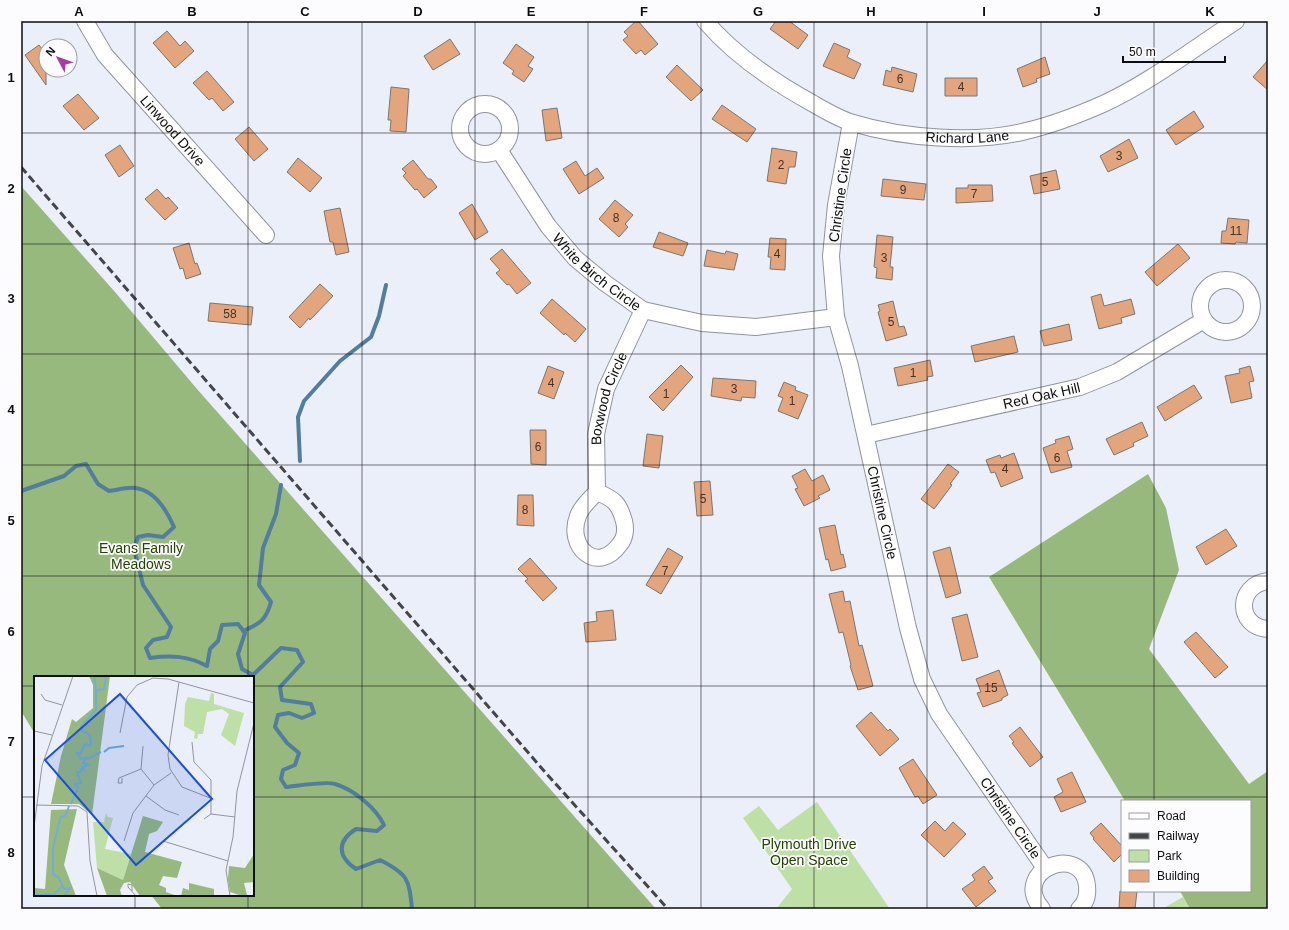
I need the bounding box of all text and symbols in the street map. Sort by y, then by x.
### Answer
text: A [74,4,84,19]
text: B [187,4,197,19]
text: C [300,4,310,19]
text: D [413,4,423,19]
text: E [527,4,536,19]
text: F [640,4,648,19]
text: G [753,4,763,19]
text: H [866,4,876,19]
text: I [982,4,986,19]
text: J [1093,4,1101,19]
text: K [1205,4,1215,19]
north arrow [38,38,78,78]
scale bar [1123,38,1225,64]
text: N [43,44,58,58]
text: 50 m [1129,45,1156,59]
text: 1 [7,70,15,85]
house number: 6 [897,72,904,86]
house number: 4 [958,80,965,94]
street label: Linwood Drive [137,92,208,169]
street label: Richard Lane [925,127,1010,146]
street label: Christine Circle [825,147,855,243]
house number: 3 [1116,149,1123,163]
house number: 2 [778,158,785,172]
house number: 5 [1042,175,1049,189]
text: 2 [7,181,15,196]
house number: 9 [900,183,907,197]
house number: 7 [971,187,978,201]
house number: 8 [613,211,620,225]
house number: 11 [1230,224,1243,238]
street label: White Birch Circle [550,230,644,314]
house number: 4 [774,247,781,261]
house number: 3 [881,251,888,265]
text: 3 [7,291,15,306]
house number: 58 [223,307,237,321]
house number: 5 [888,315,895,329]
street label: Boxwood Circle [588,349,630,445]
house number: 1 [910,366,917,380]
house number: 4 [548,376,555,390]
street label: Red Oak Hill [1001,379,1082,412]
house number: 3 [731,382,738,396]
house number: 1 [663,387,670,401]
house number: 1 [789,394,796,408]
text: 4 [7,402,15,417]
house number: 6 [535,440,542,454]
house number: 6 [1054,451,1061,465]
house number: 4 [1002,462,1009,476]
street label: Christine Circle [864,465,901,561]
house number: 5 [700,492,707,506]
house number: 8 [522,503,529,517]
text: 5 [7,513,15,528]
park label: Evans Family Meadows [99,540,183,572]
house number: 7 [662,564,669,578]
text: 6 [7,624,15,639]
inset map [34,676,254,896]
house number: 15 [984,681,998,695]
text: 7 [7,734,15,749]
street label: Christine Circle [977,774,1044,862]
legend [1121,800,1251,892]
text: Road [1157,809,1186,823]
text: Railway [1157,829,1199,843]
park label: Plymouth Drive Open Space [762,836,857,868]
text: 8 [7,845,15,860]
text: Park [1157,849,1183,863]
text: Building [1157,869,1200,883]

